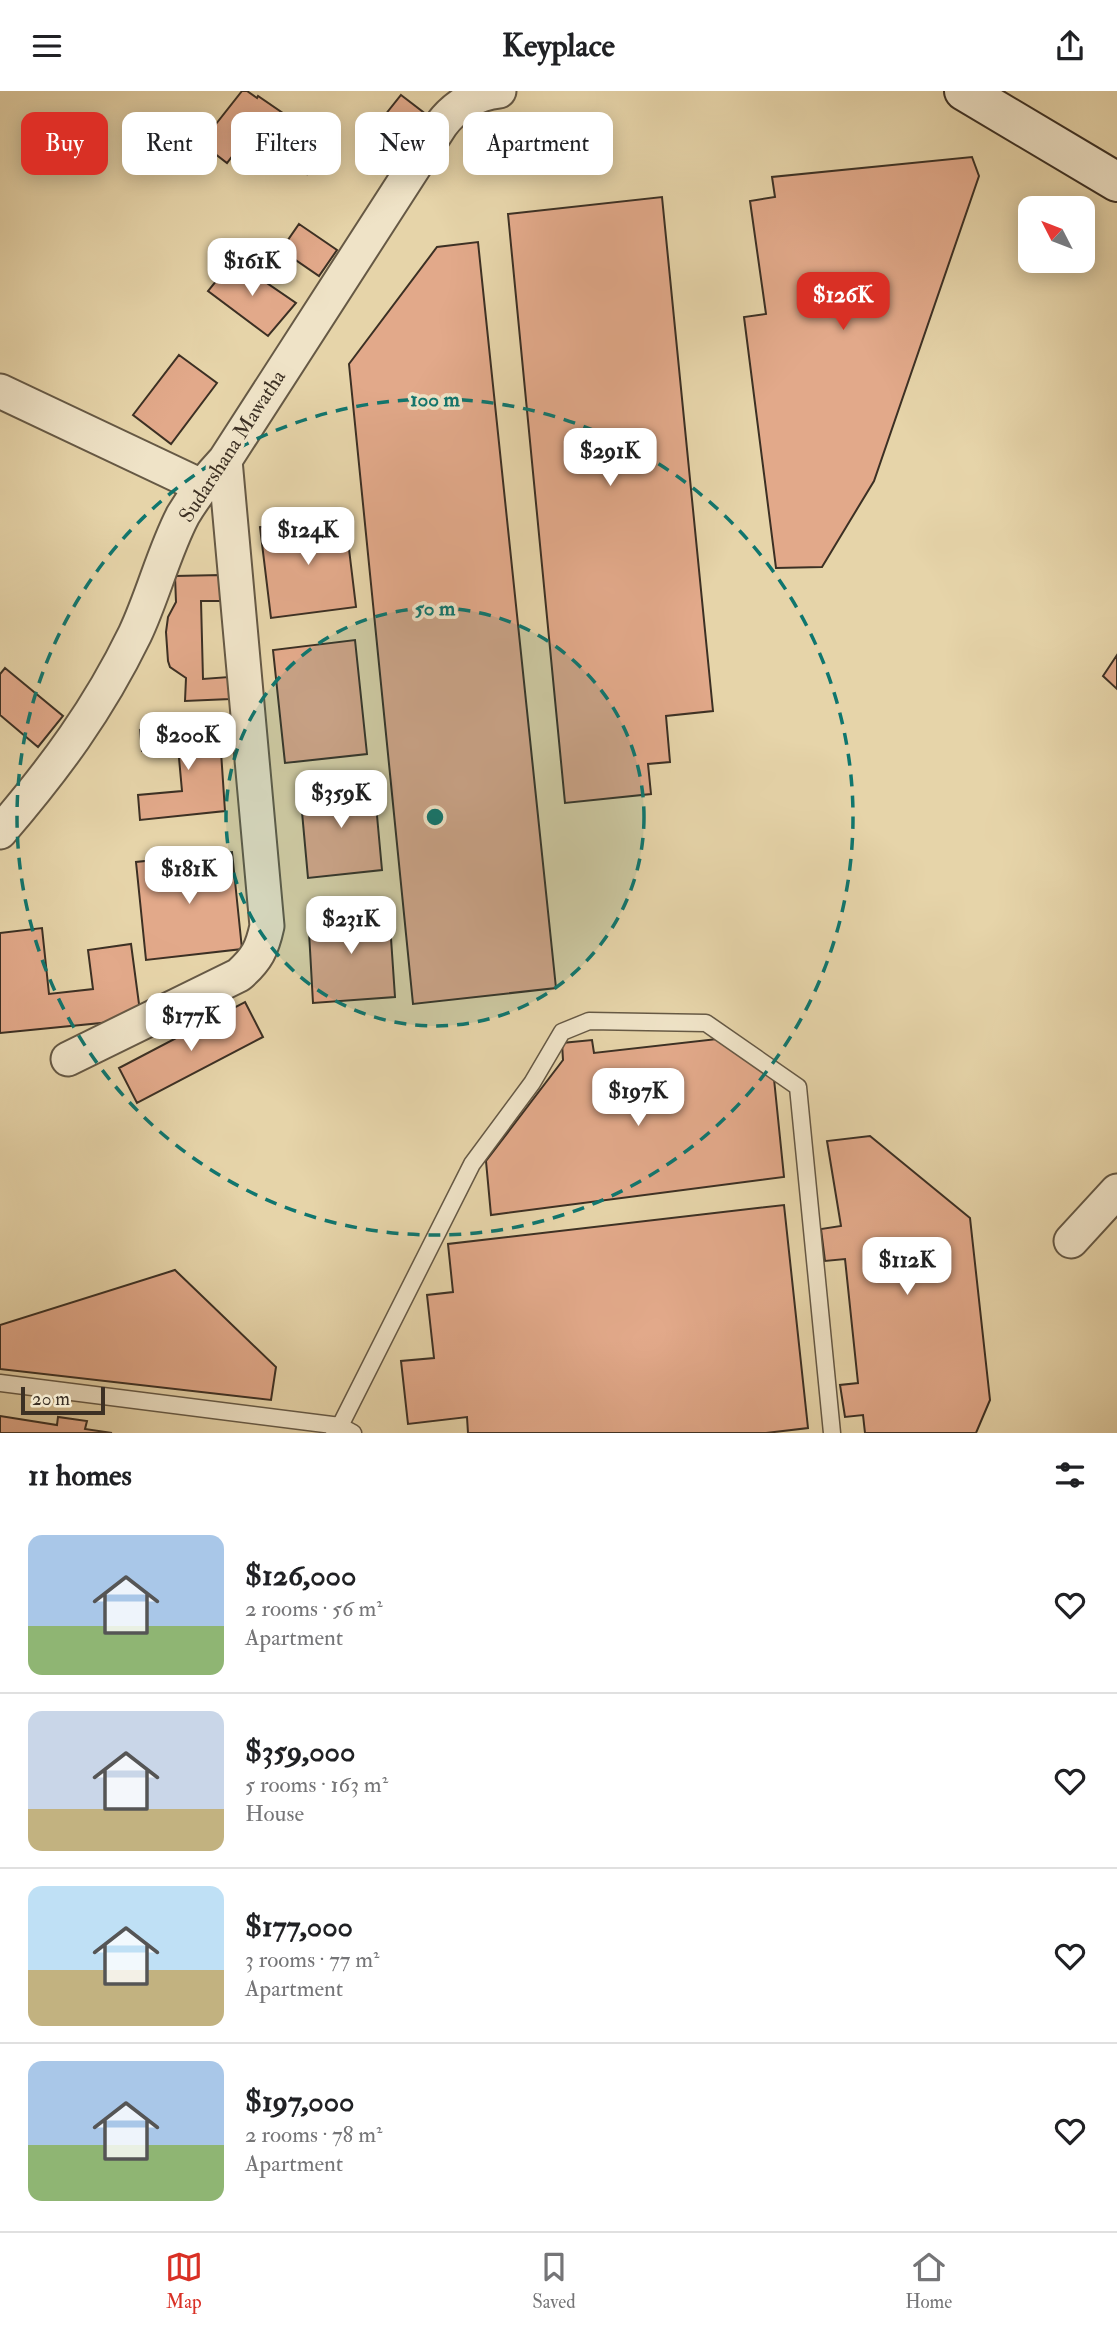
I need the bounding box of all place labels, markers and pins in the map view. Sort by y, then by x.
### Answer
pin: $161K [203,239,301,298]
pin: $126K [794,273,892,332]
pin: $291K [561,429,659,488]
pin: $124K [259,507,357,567]
pin: $200K [139,713,237,772]
pin: $359K [292,771,390,830]
centre of rings [423,805,447,829]
pin: $181K [140,847,238,906]
pin: $231K [302,897,400,956]
pin: $177K [142,993,240,1053]
pin: $197K [589,1069,687,1128]
pin: $112K [858,1237,956,1297]

